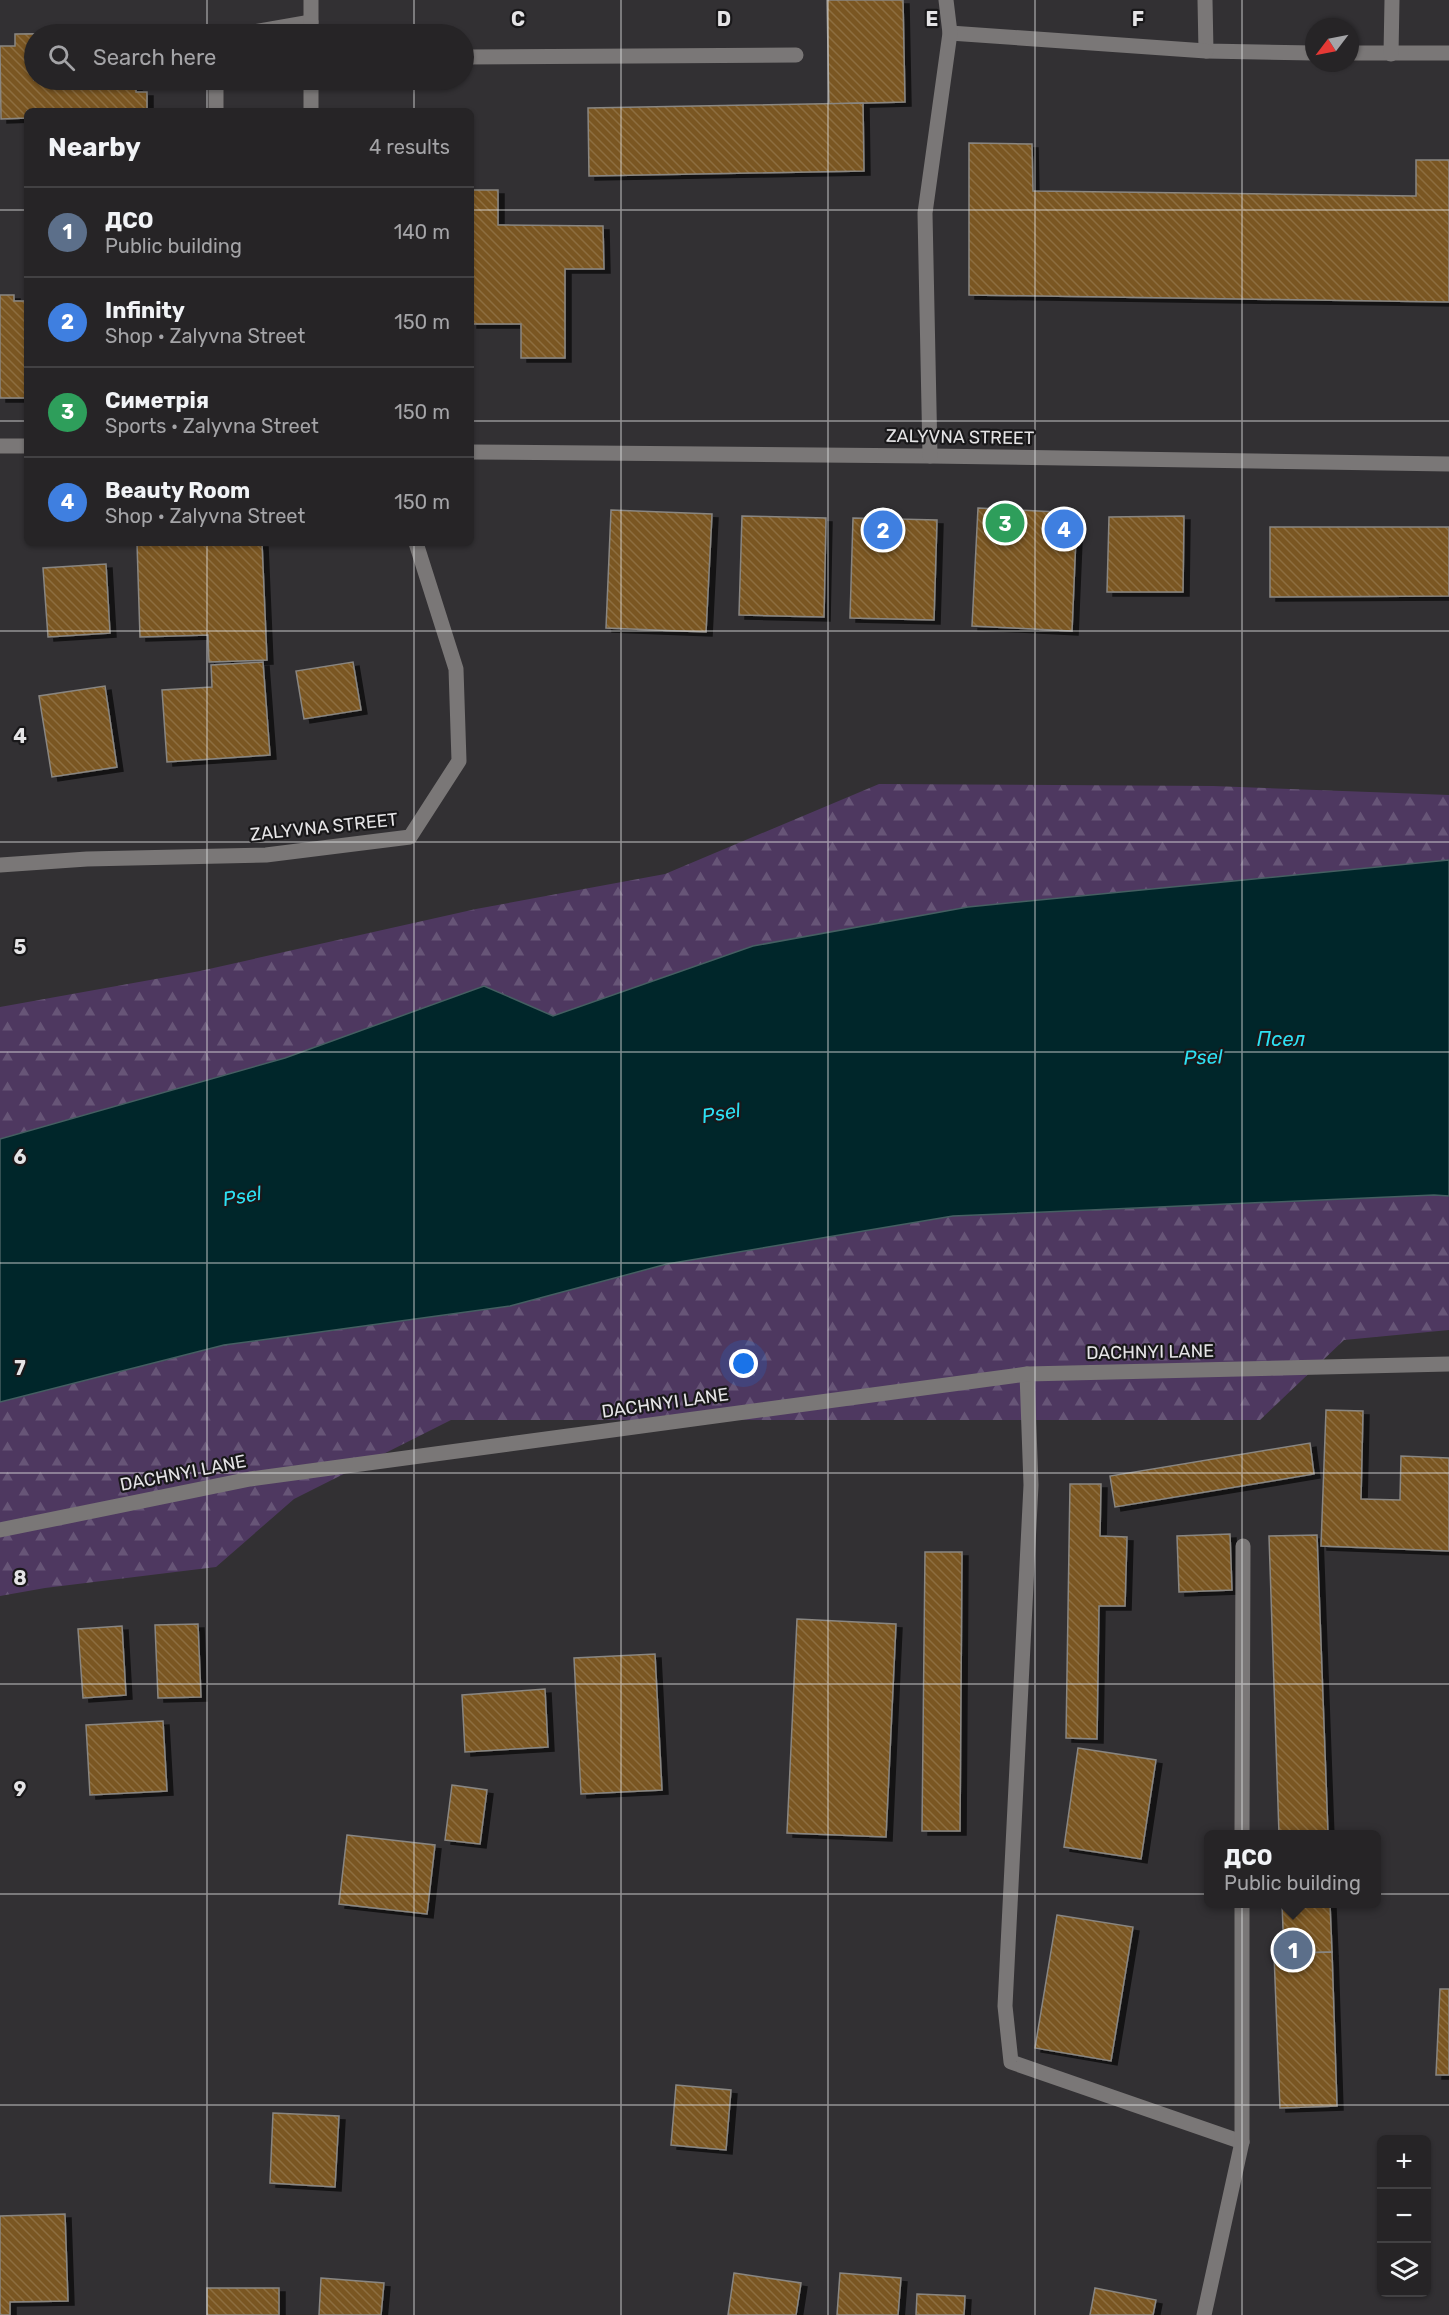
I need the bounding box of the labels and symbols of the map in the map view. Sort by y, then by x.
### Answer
text: C [511,7,525,31]
text: D [717,7,731,31]
text: E [926,7,938,31]
text: F [1132,7,1144,31]
north arrow [1305,18,1359,72]
street label: ZALYVNA STREET [886,425,1034,449]
pin: 3 [986,500,1024,546]
pin: 4 [1044,506,1084,552]
pin: 2 [864,508,902,552]
text: 4 [13,724,27,748]
street label: ZALYVNA STREET [249,808,399,846]
text: 5 [14,935,27,959]
water label: Псел [1257,1027,1305,1051]
water label: Psel [1183,1044,1224,1070]
water label: Psel [700,1098,743,1128]
text: 6 [13,1145,27,1169]
water label: Psel [221,1181,264,1211]
street label: DACHNYI LANE [1086,1340,1214,1364]
your location [729,1349,758,1378]
text: 7 [14,1356,26,1380]
street label: DACHNYI LANE [600,1383,730,1423]
street label: DACHNYI LANE [118,1450,248,1496]
text: 8 [13,1566,27,1590]
text: 9 [14,1777,27,1801]
pin: 1 [1274,1928,1312,1972]

